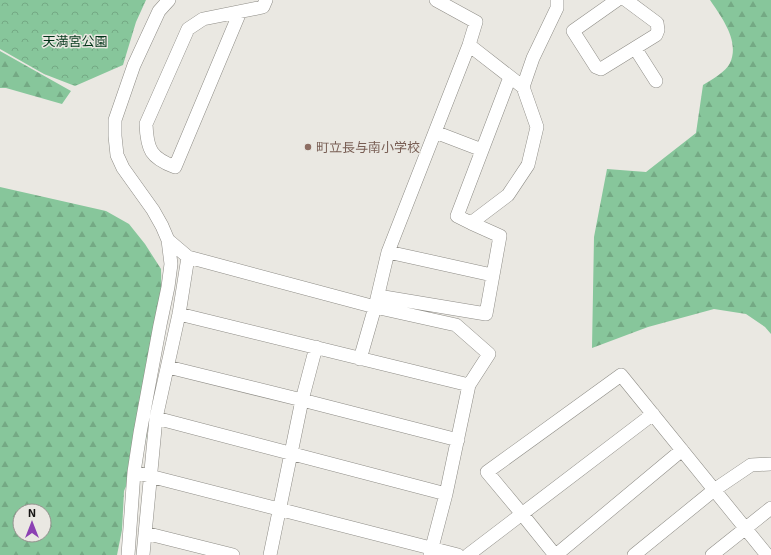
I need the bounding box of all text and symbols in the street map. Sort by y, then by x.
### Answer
park label: 天満宮公園 [42,33,108,49]
place label: 町立長与南小学校 [316,139,420,155]
marker: 町立長与南小学校 [303,142,313,152]
north arrow [12,503,52,543]
text: N [28,506,36,519]

